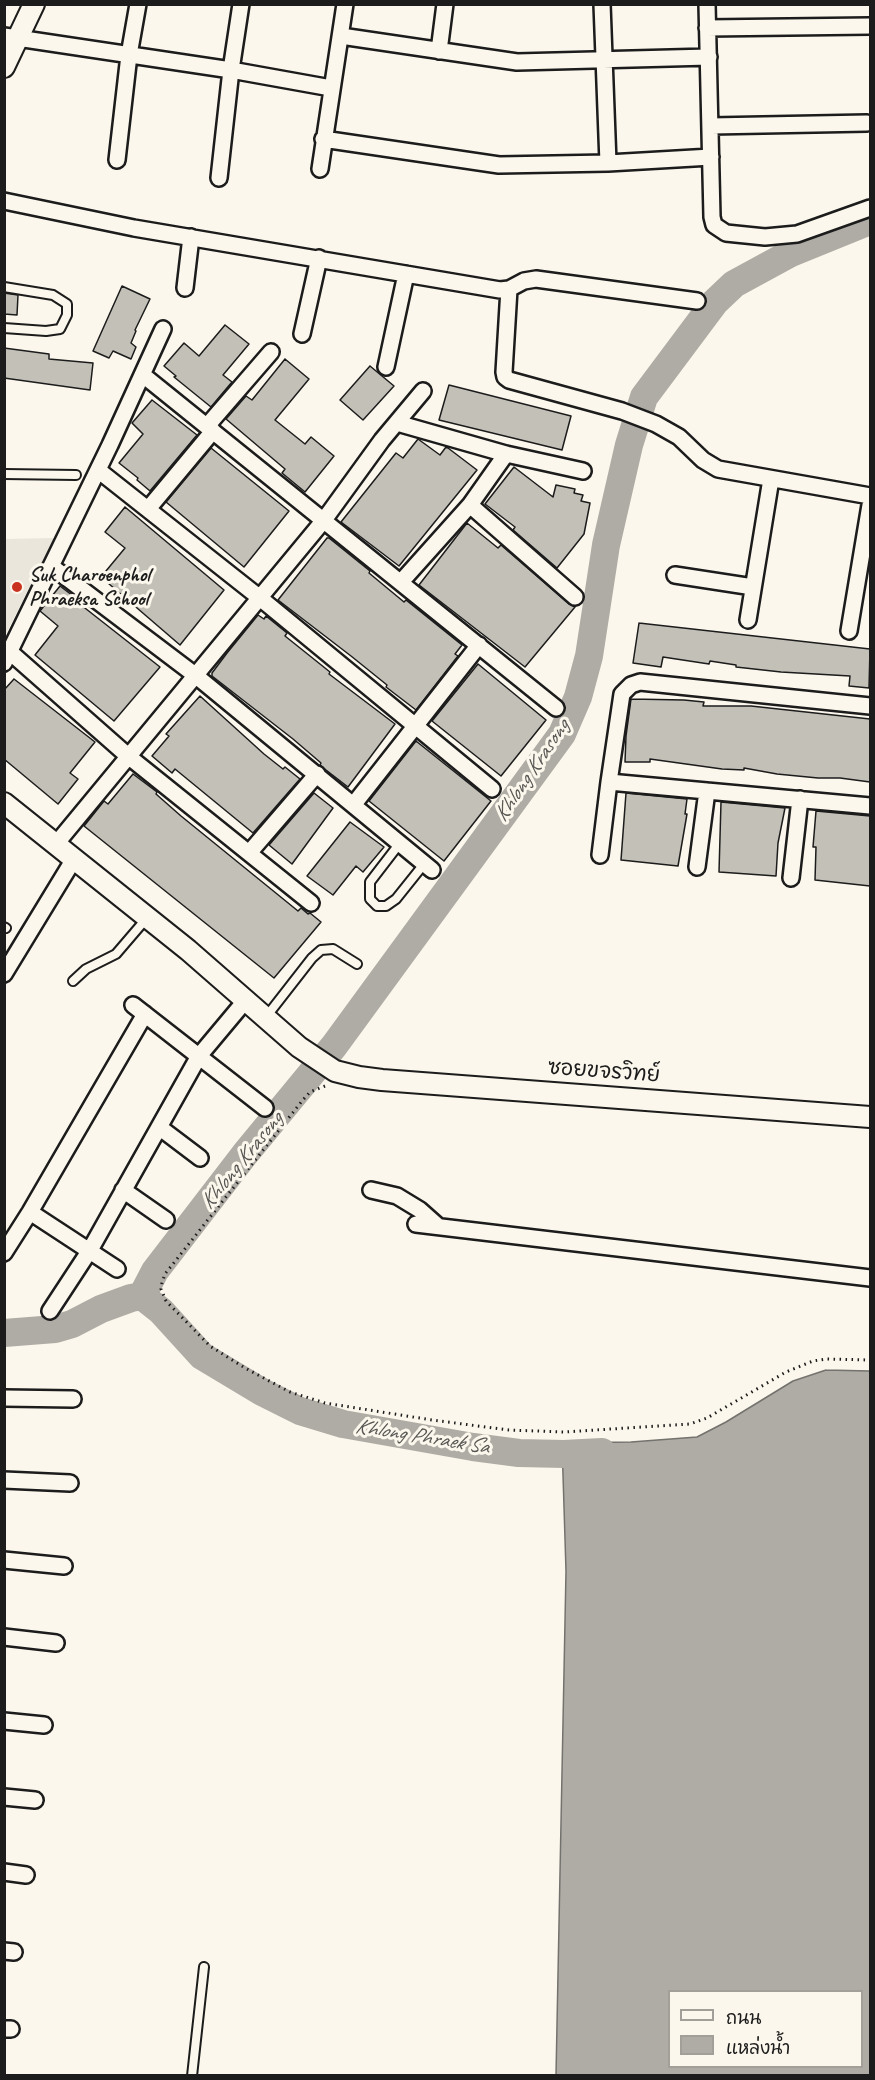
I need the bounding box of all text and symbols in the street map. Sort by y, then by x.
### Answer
place label: Suk Charoenphol Phraeksa School [29,562,150,612]
marker: Suk Charoenphol Phraeksa School [10,580,24,594]
water label: Khlong Krasong [488,715,576,827]
street label: ซอยขจรวิทย์ [547,1056,661,1088]
water label: Khlong Krasong [195,1107,289,1215]
water label: Khlong Phraek Sa [353,1413,491,1461]
legend [668,1990,863,2068]
text: ถนน [726,2007,761,2029]
text: แหล่งน้ำ [726,2037,790,2059]

